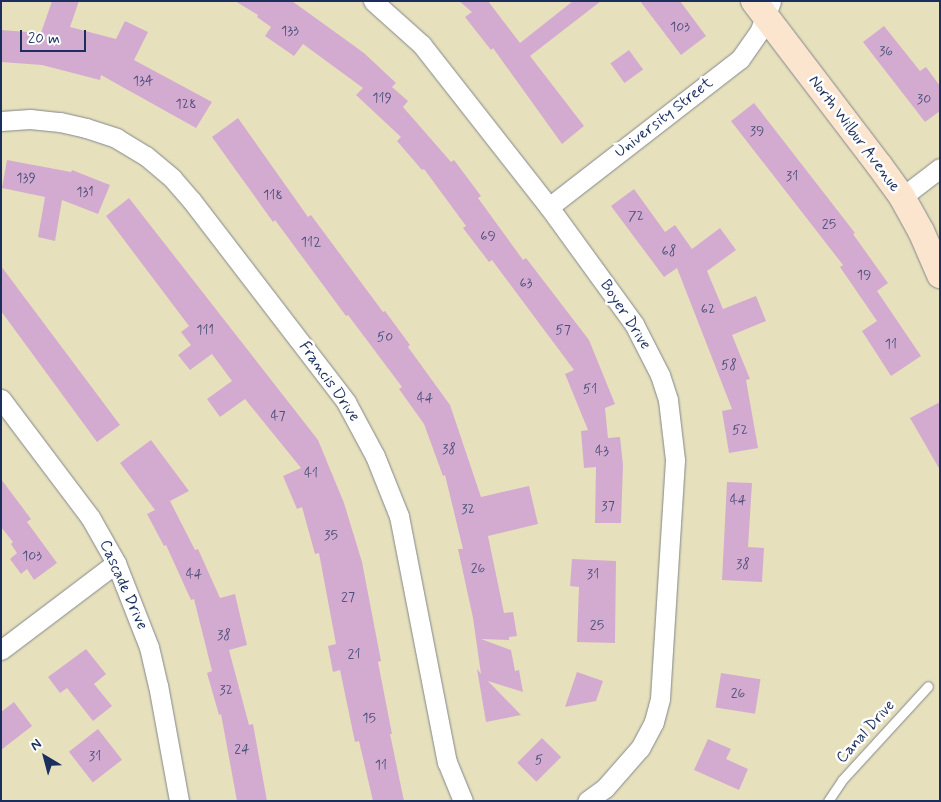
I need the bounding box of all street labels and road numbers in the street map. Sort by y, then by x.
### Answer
street label: North Wilbur Avenue [804,73,904,195]
street label: University Street [611,74,717,162]
street label: Boyer Drive [595,277,655,353]
street label: Francis Drive [295,339,363,425]
street label: Cascade Drive [95,538,151,632]
street label: Canal Drive [833,696,899,768]

